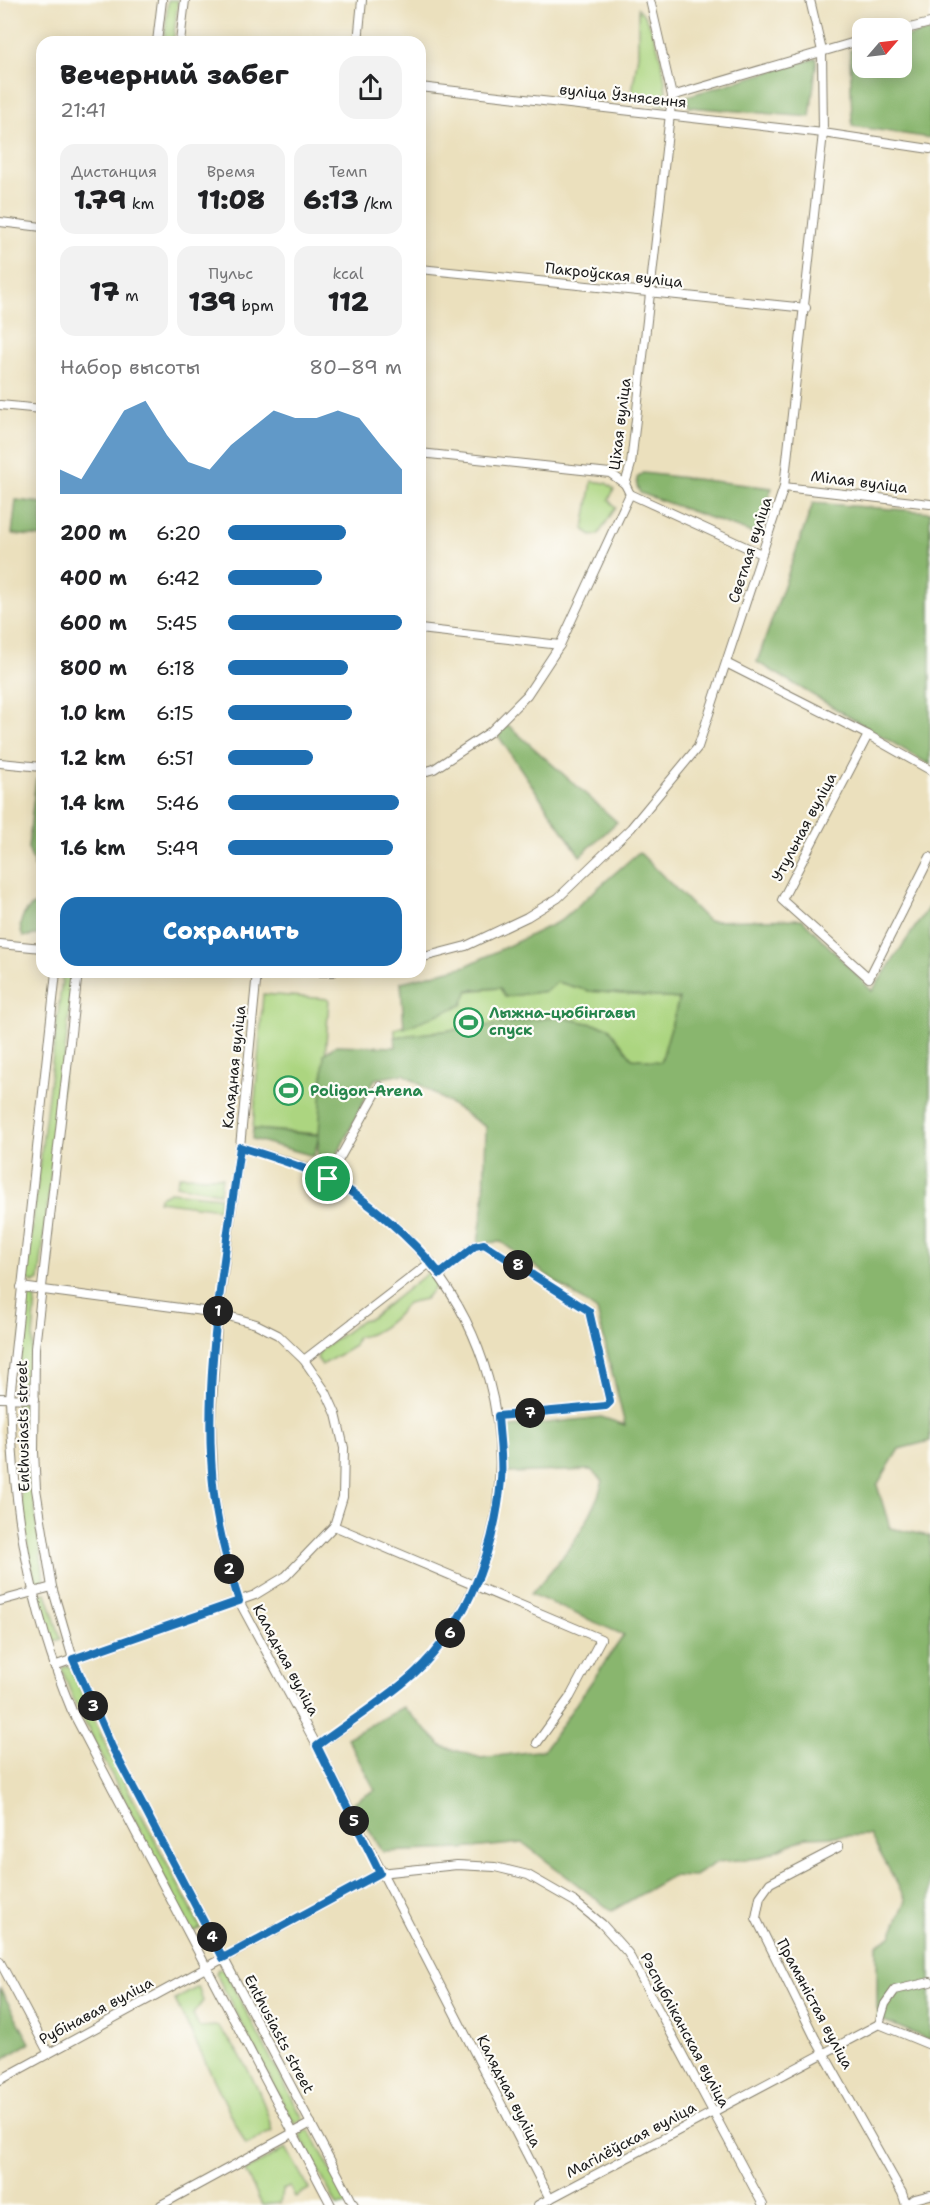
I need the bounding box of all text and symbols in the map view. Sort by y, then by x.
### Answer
north arrow [852,18,912,78]
map controls [852,18,912,78]
text: Вечерний забег [60,56,289,93]
button: share [339,56,402,119]
street label: вуліца Ўзнясення [558,79,688,113]
text: 21:41 [60,97,106,123]
text: Дистанция [71,161,157,182]
text: Время [207,161,255,182]
text: Темп [329,161,367,182]
text: 1.79 [74,182,126,217]
text: 11:08 [197,182,265,217]
text: 6:13 [303,182,359,217]
text: km [126,193,154,214]
text: /km [359,193,393,214]
street label: Пакроўская вуліца [544,258,685,292]
text: Пульс [209,263,253,284]
text: kcal [332,263,364,284]
text: 17 [89,274,120,309]
text: 139 [188,284,236,319]
text: 112 [327,284,369,319]
text: m [120,285,139,306]
text: bpm [236,295,274,316]
text: Набор высоты [60,354,200,380]
text: 80–89 m [309,354,402,380]
street label: Ціхая вуліца [604,376,636,471]
street label: Мілая вуліца [810,466,909,498]
street label: Светлая вуліца [723,494,777,606]
text: 200 m [60,520,127,546]
text: 6:20 [156,520,201,546]
text: 400 m [60,565,127,591]
text: 6:42 [156,565,200,591]
text: 600 m [60,610,127,636]
text: 5:45 [156,610,197,636]
text: 800 m [60,655,127,681]
text: 6:18 [156,655,195,681]
text: 1.0 km [60,700,125,726]
text: 6:15 [156,700,194,726]
text: 1.2 km [60,745,126,771]
text: 6:51 [156,745,194,771]
street label: Утульная вуліца [767,769,841,885]
text: 1.4 km [60,790,125,816]
text: 5:46 [156,790,199,816]
text: 1.6 km [60,835,126,861]
text: 5:49 [156,835,199,861]
button: Сохранить [60,897,402,966]
place label: Лыжна-цюбінгавы спуск [489,1003,636,1040]
street label: Калядная вуліца [218,1004,250,1130]
sports icon: Лыжна-цюбінгавы спуск [452,1006,484,1038]
sports icon: Poligon-Arena [273,1075,305,1107]
place label: Poligon-Arena [310,1081,424,1101]
pin [302,1153,353,1204]
icon: arrive [311,1162,344,1195]
pin: 8 [503,1250,533,1280]
text: 8 [512,1254,524,1275]
pin: 1 [203,1296,233,1326]
text: 1 [214,1300,222,1321]
street label: Enthusiasts street [12,1360,34,1492]
pin: 7 [515,1398,545,1428]
text: 7 [524,1402,536,1423]
pin: 2 [214,1554,244,1584]
text: 2 [223,1558,235,1579]
street label: Калядная вуліца [248,1601,324,1720]
pin: 6 [435,1618,465,1648]
text: 6 [444,1622,456,1643]
pin: 3 [78,1691,108,1721]
text: 3 [87,1695,99,1716]
pin: 5 [339,1806,369,1836]
text: 5 [349,1810,359,1831]
pin: 4 [197,1922,227,1952]
text: 4 [206,1926,218,1947]
street label: Прамяністая вуліца [772,1935,858,2073]
street label: Рэспубліканская вуліца [636,1949,735,2112]
street label: Enthusiasts street [239,1971,319,2097]
street label: Рубінавая вуліца [35,1972,157,2050]
street label: Калядная вуліца [472,2031,546,2151]
street label: Магілёўская вуліца [562,2097,700,2183]

